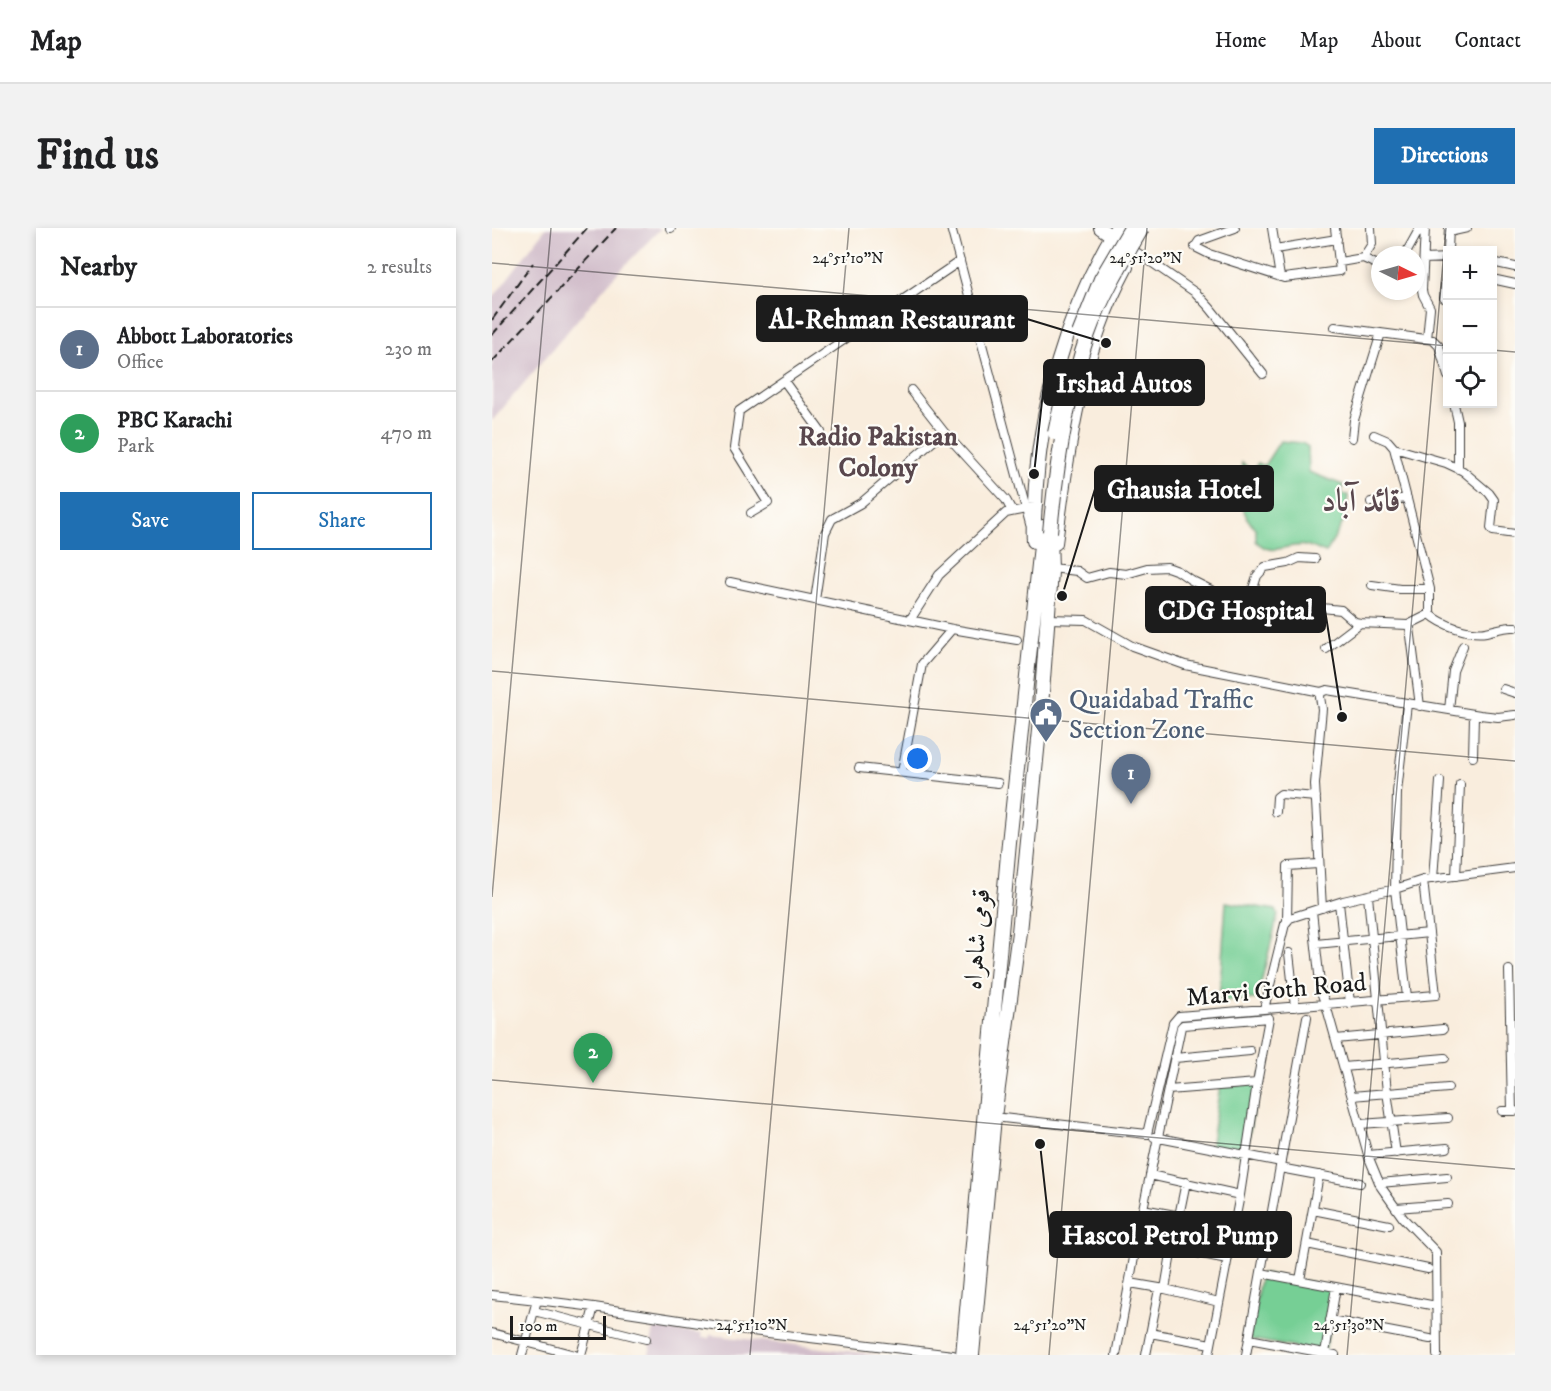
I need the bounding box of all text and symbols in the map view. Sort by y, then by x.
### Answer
text: Map [30,24,82,59]
text: Home [1215,28,1267,54]
text: Map [1300,28,1338,54]
text: About [1371,28,1422,54]
text: Contact [1455,28,1521,54]
button: Directions [1374,128,1515,184]
text: Find us [36,130,159,182]
north arrow [1371,246,1425,300]
map controls [1443,246,1497,408]
button: + [1443,246,1497,300]
text: 24°51'10"N [813,249,883,268]
text: 24°51'20"N [1110,249,1182,268]
text: Nearby [60,251,137,284]
text: 2 results [367,255,432,280]
callout: Al-Rehman Restaurant [757,296,1027,341]
button: − [1443,300,1497,354]
text: Al-Rehman Restaurant [768,303,1016,337]
text: Abbott Laboratories [117,323,293,350]
text: 1 [76,337,83,362]
text: 230 m [385,337,432,362]
text: Office [117,350,164,375]
button: locate [1443,354,1497,408]
callout: Irshad Autos [1044,360,1204,405]
text: Irshad Autos [1056,367,1192,401]
text: PBC Karachi [117,407,232,434]
district label: Radio Pakistan Colony [798,420,959,485]
text: 2 [75,421,84,446]
text: 470 m [381,421,432,446]
text: Park [117,434,154,459]
callout: Ghausia Hotel [1095,466,1273,511]
text: Ghausia Hotel [1107,473,1262,507]
district label: قائد آباد [1321,481,1401,522]
button: Save [60,492,240,550]
button: Share [252,492,432,550]
callout: CDG Hospital [1146,587,1325,632]
text: CDG Hospital [1158,594,1315,628]
place label: Quaidabad Traffic Section Zone [1069,684,1254,747]
public building icon: Quaidabad Traffic Section Zone [1028,696,1064,743]
your location [903,744,932,773]
pin: 1 [1112,754,1150,804]
street label: قومی شاہراہ [957,887,998,991]
street label: Marvi Goth Road [1185,966,1368,1015]
pin: 2 [574,1034,612,1083]
callout: Hascol Petrol Pump [1050,1212,1291,1257]
text: Hascol Petrol Pump [1062,1219,1279,1253]
scale bar [510,1313,606,1340]
text: 100 m [519,1316,558,1336]
text: 24°51'10"N [717,1316,787,1335]
text: 24°51'20"N [1014,1316,1086,1335]
text: 24°51'30"N [1313,1316,1385,1335]

